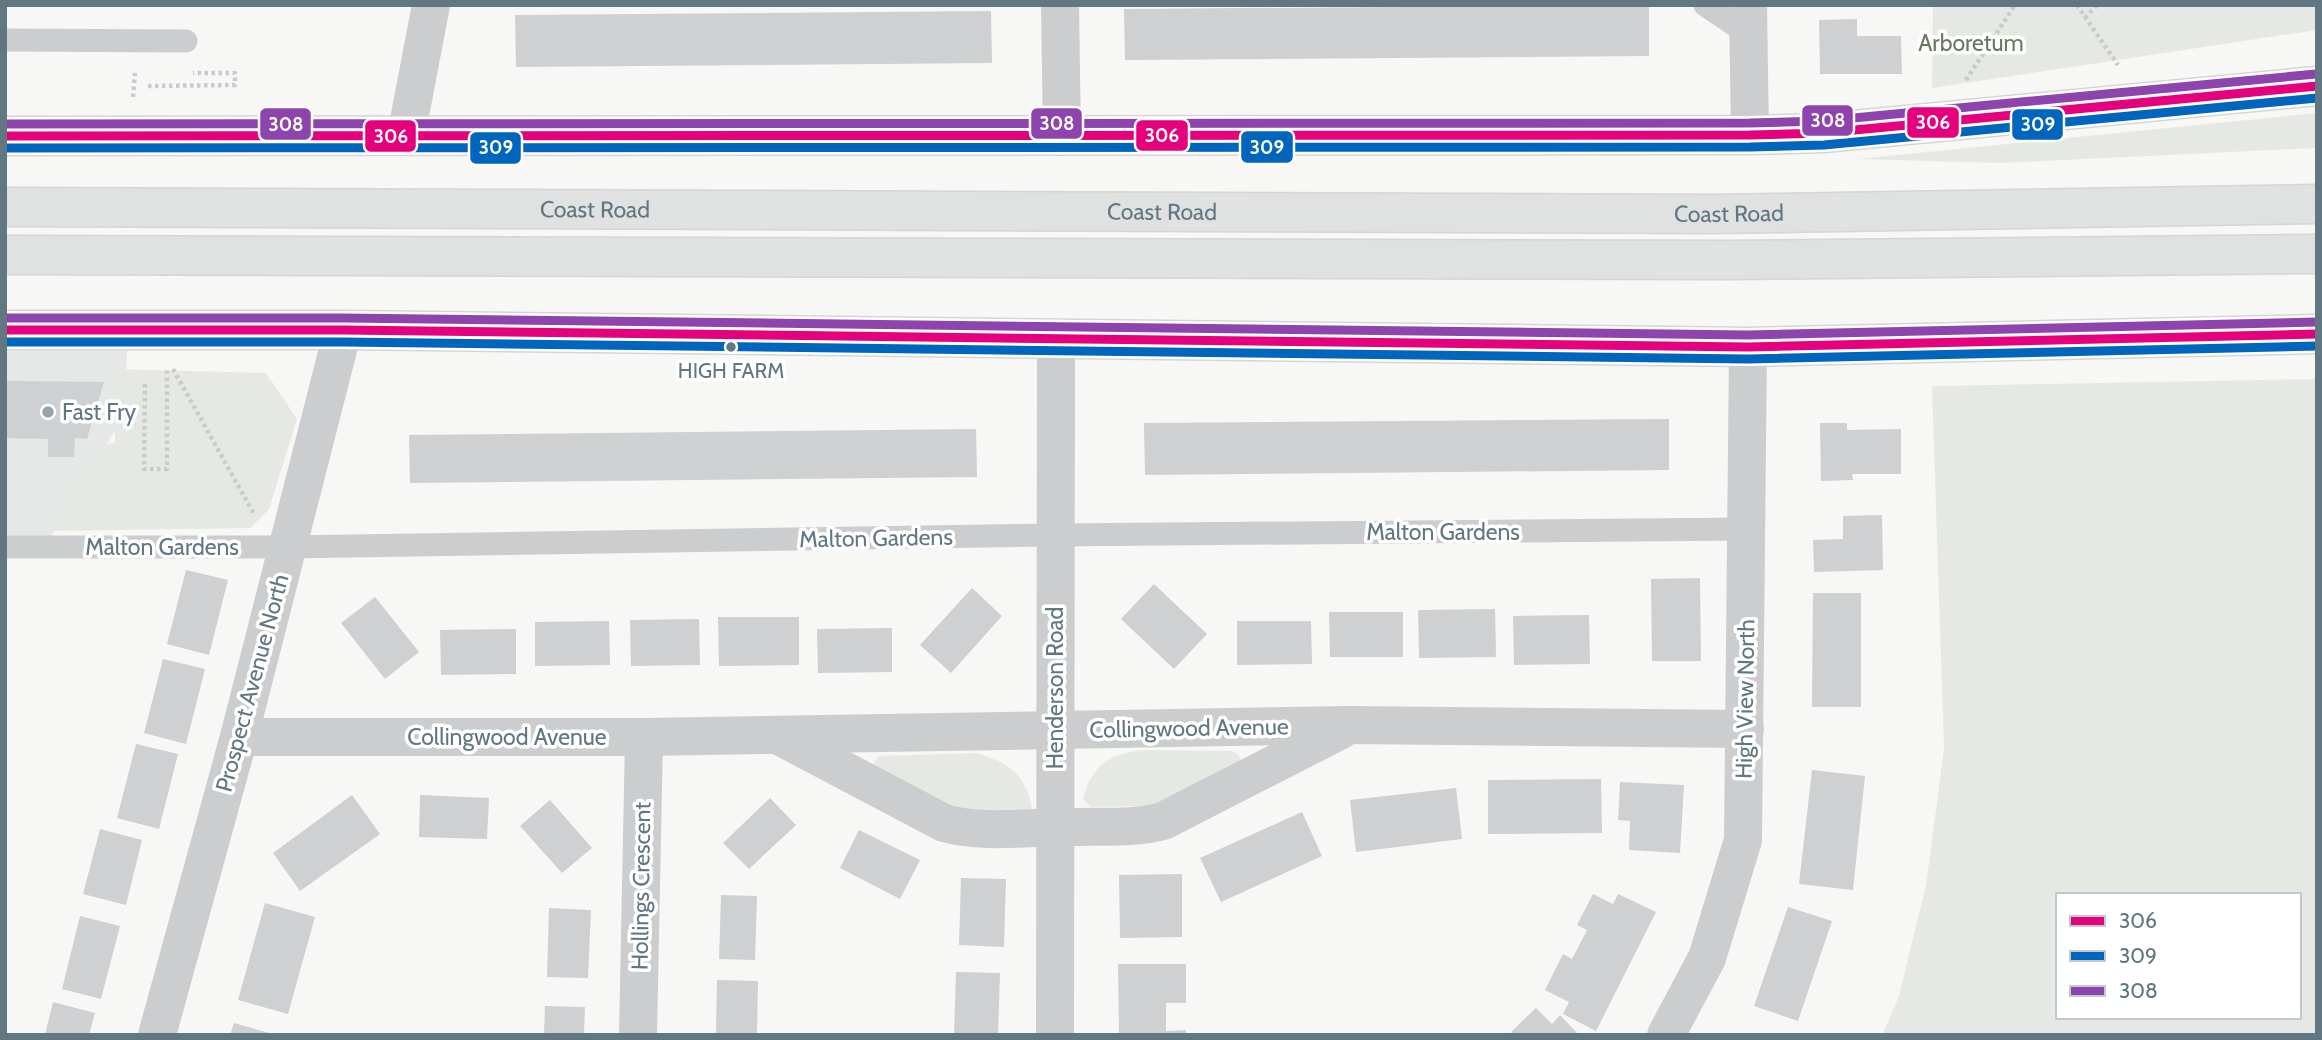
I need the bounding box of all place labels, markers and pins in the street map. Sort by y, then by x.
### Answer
marker: HIGH FARM [724,340,738,354]
place label: HIGH FARM [678,358,784,383]
place label: Fast Fry [62,398,136,426]
marker: Fast Fry [40,404,56,420]

